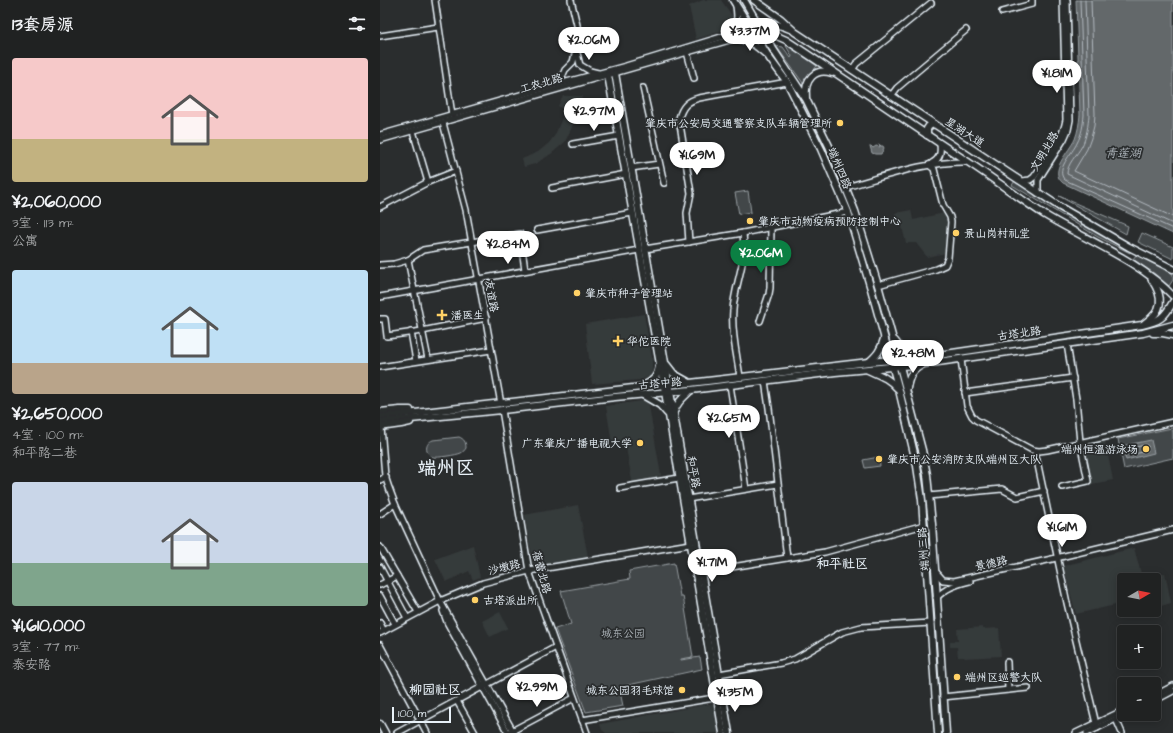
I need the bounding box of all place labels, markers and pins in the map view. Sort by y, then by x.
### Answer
pin: ¥3.37M [717,18,783,52]
pin: ¥2.06M [556,27,622,61]
pin: ¥1.81M [1024,60,1090,94]
pin: ¥2.97M [561,98,627,132]
place label: 肇庆市公安局交通警察支队车辆管理所 [645,116,832,131]
marker: 肇庆市公安局交通警察支队车辆管理所 [835,118,845,128]
pin: ¥1.69M [664,142,730,176]
place label: 肇庆市动物疫病预防控制中心 [758,214,901,229]
marker: 肇庆市动物疫病预防控制中心 [745,216,755,226]
place label: 景山岗村礼堂 [964,226,1030,241]
marker: 景山岗村礼堂 [951,228,961,238]
pin: ¥2.84M [475,231,541,265]
pin: ¥2.06M [728,240,794,274]
place label: 肇庆市种子管理站 [585,286,673,301]
marker: 肇庆市种子管理站 [572,288,582,298]
place label: 潘医生 [451,308,484,323]
marker: 潘医生 [436,309,448,321]
place label: 华佗医院 [627,334,671,349]
marker: 华佗医院 [612,335,624,347]
pin: ¥2.48M [880,340,946,374]
pin: ¥2.65M [696,405,762,439]
place label: 广东肇庆广播电视大学 [522,436,632,451]
marker: 广东肇庆广播电视大学 [635,438,645,448]
place label: 端州恒温游泳场 [1061,442,1138,457]
marker: 端州恒温游泳场 [1141,444,1151,454]
place label: 肇庆市公安消防支队端州区大队 [887,452,1041,467]
marker: 肇庆市公安消防支队端州区大队 [874,454,884,464]
pin: ¥1.61M [1029,514,1095,548]
pin: ¥1.71M [679,549,745,583]
place label: 古塔派出所 [483,593,538,608]
marker: 古塔派出所 [470,595,480,605]
place label: 端州区巡警大队 [965,670,1042,685]
marker: 端州区巡警大队 [952,672,962,682]
pin: ¥2.99M [504,674,570,708]
pin: ¥1.35M [702,679,768,713]
place label: 城东公园羽毛球馆 [586,683,674,698]
marker: 城东公园羽毛球馆 [677,685,687,695]

